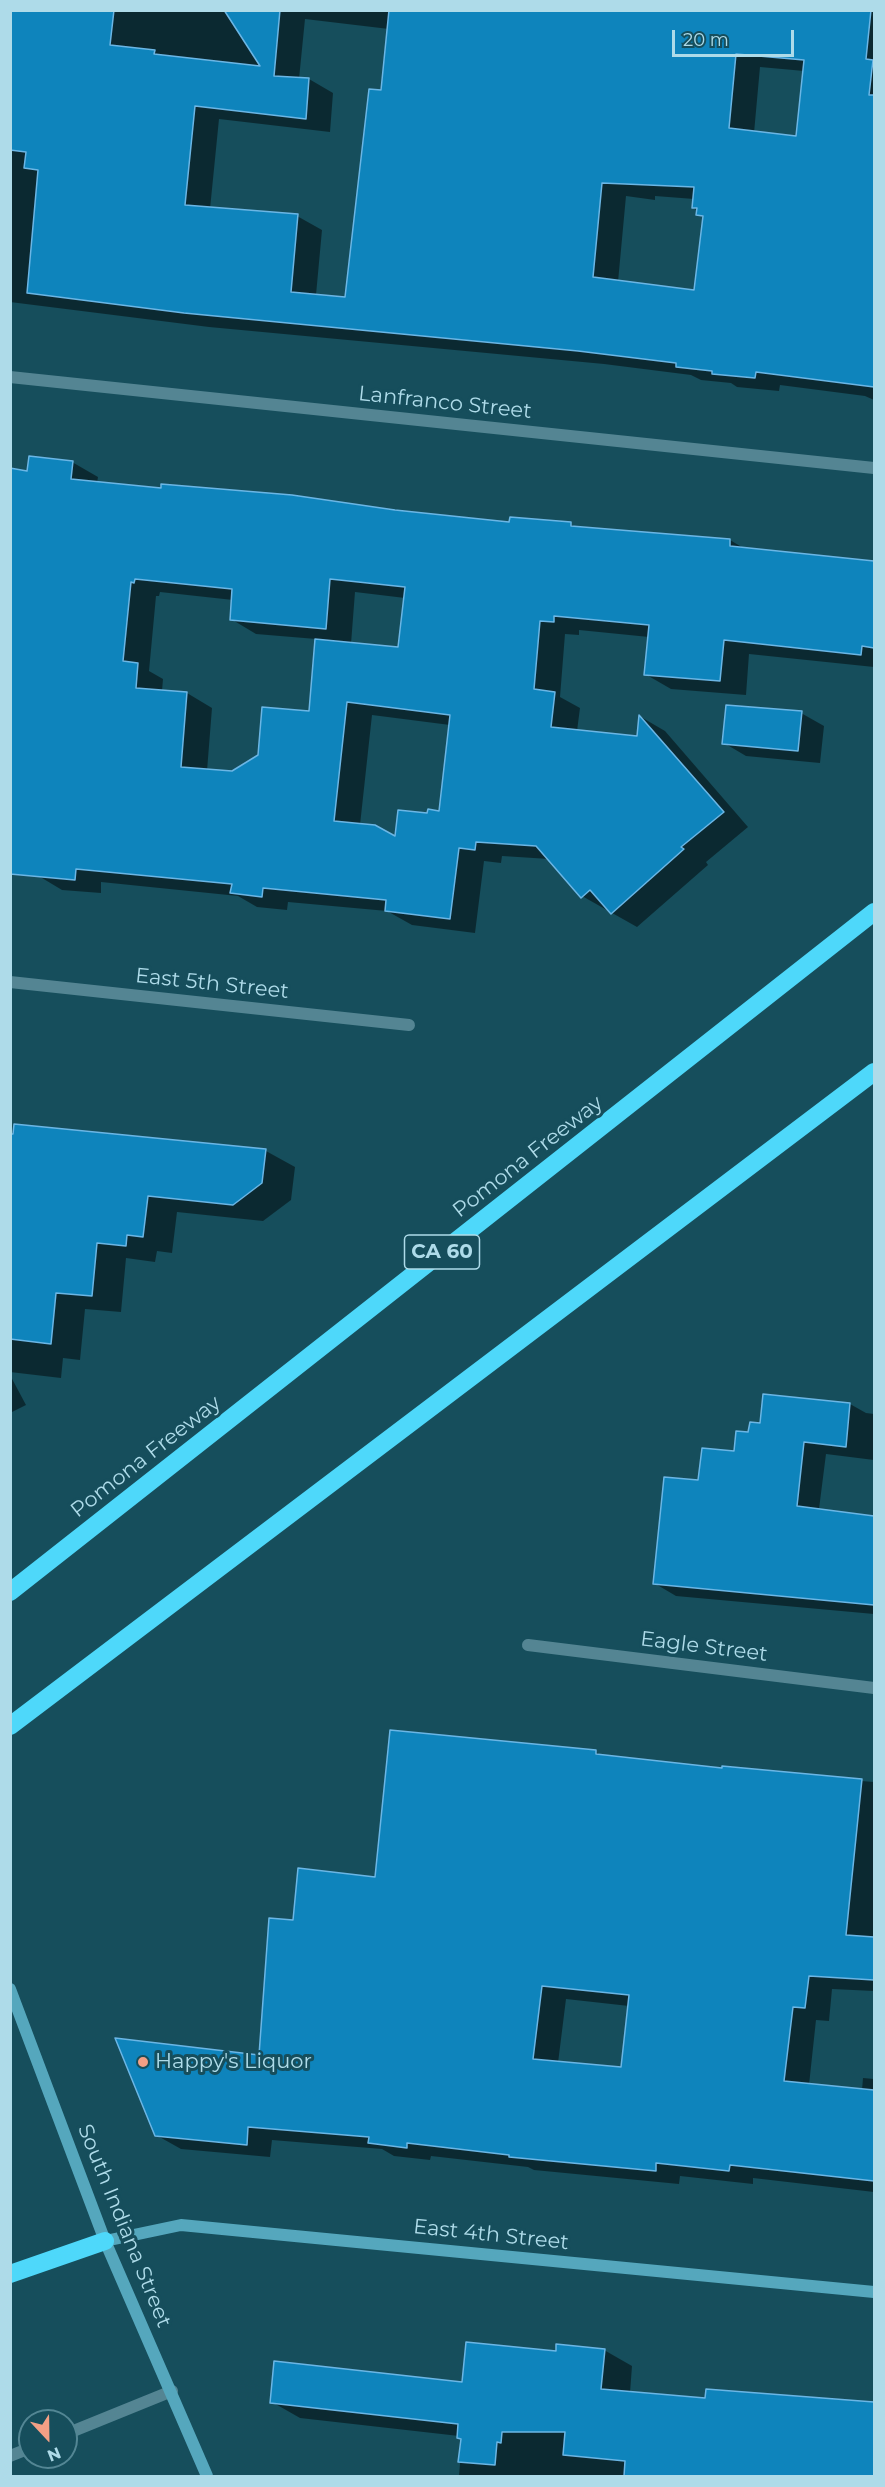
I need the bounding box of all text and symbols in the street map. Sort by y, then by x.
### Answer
scale bar [675,18,796,56]
text: 20 m [683,29,729,51]
street label: Lanfranco Street [357,381,533,425]
street label: East 5th Street [134,963,290,1005]
street label: Pomona Freeway [448,1091,608,1223]
road number: CA 60 [404,1235,480,1269]
street label: Pomona Freeway [66,1391,226,1523]
street label: Eagle Street [639,1627,769,1667]
place label: Happy's Liquor [155,2049,312,2075]
marker: Happy's Liquor [136,2055,150,2069]
street label: South Indiana Street [72,2121,176,2331]
street label: East 4th Street [412,2214,570,2256]
north arrow [18,2409,78,2469]
text: N [45,2443,64,2466]

